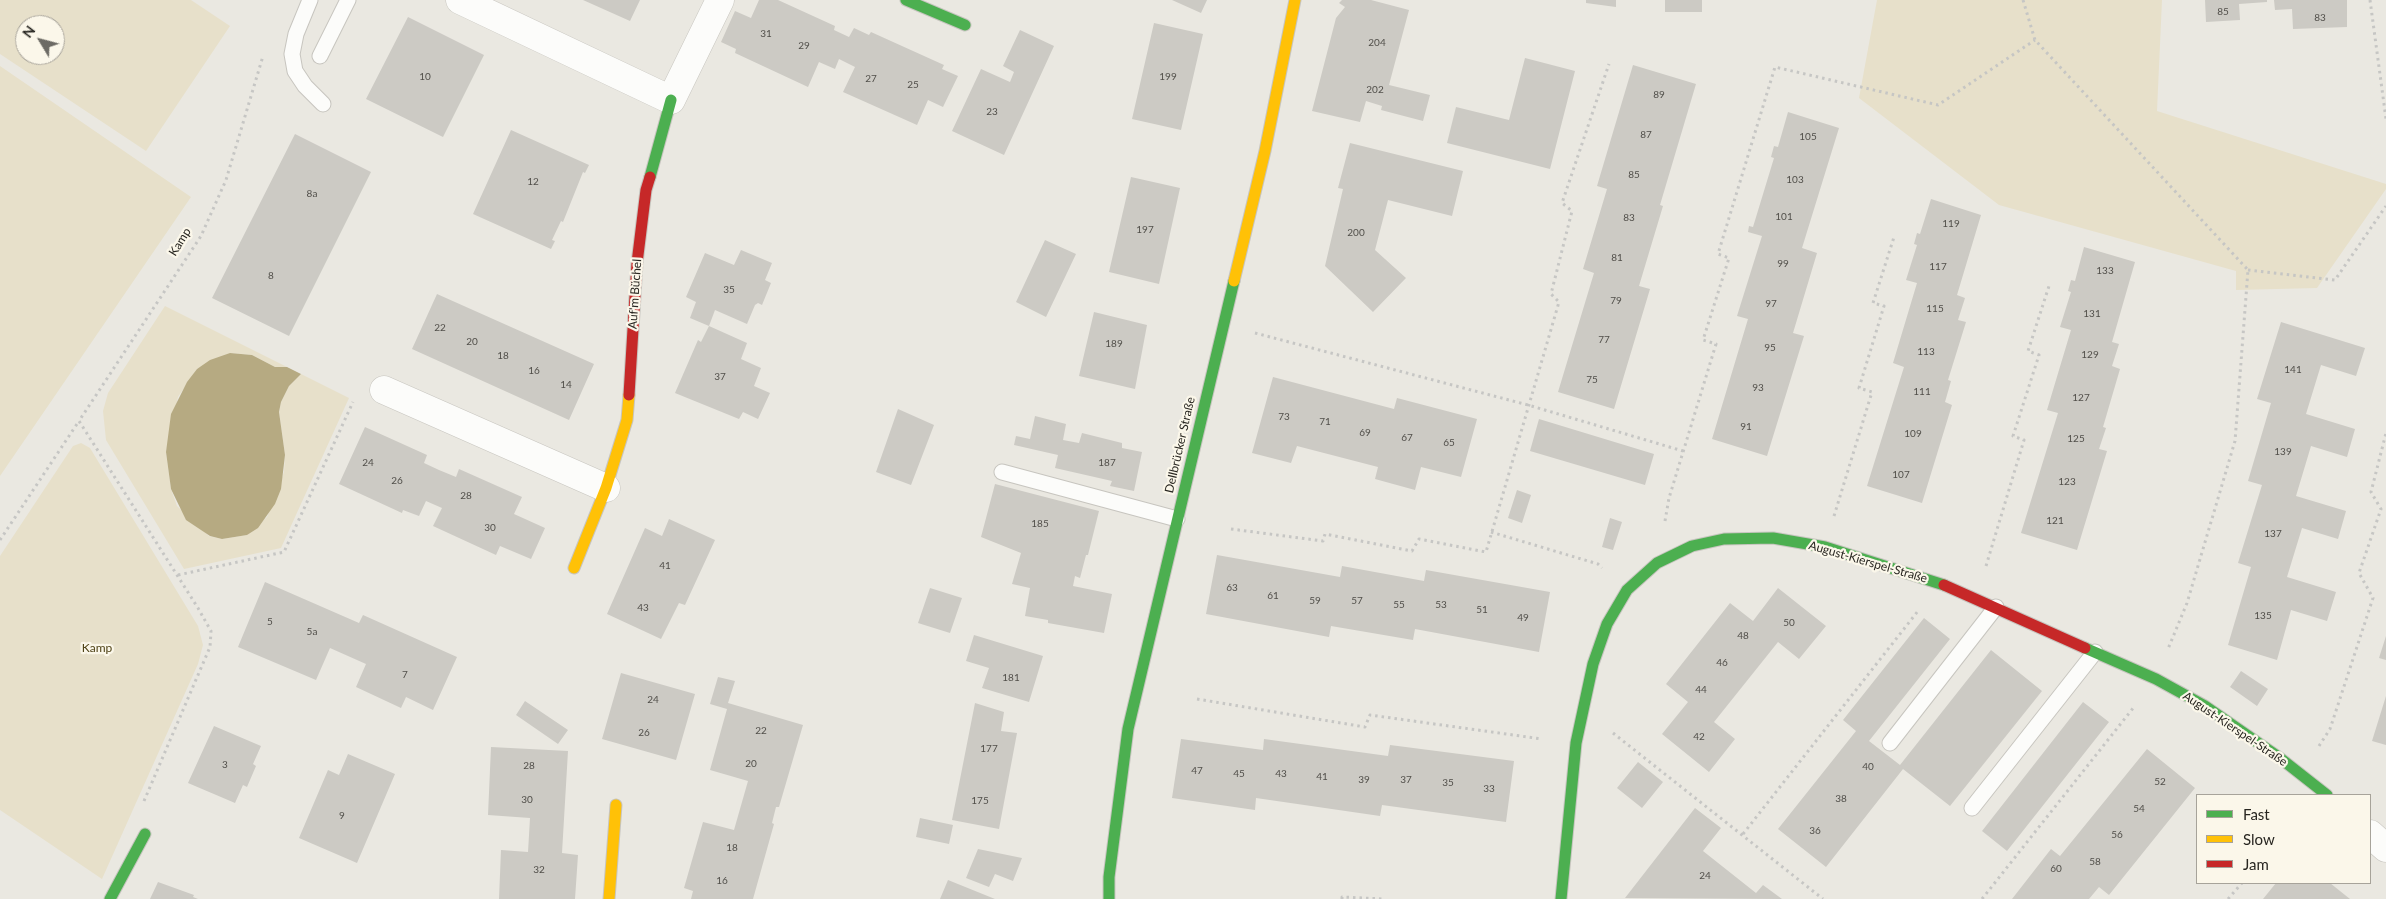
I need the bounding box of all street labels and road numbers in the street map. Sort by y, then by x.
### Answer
street label: Kamp [166,225,194,259]
street label: Auf'm Büchel [625,258,645,330]
street label: Dellbrücker Straße [1162,396,1198,494]
street label: August-Kierspel-Straße [1807,538,1929,586]
street label: August-Kierspel-Straße [2180,689,2290,769]

